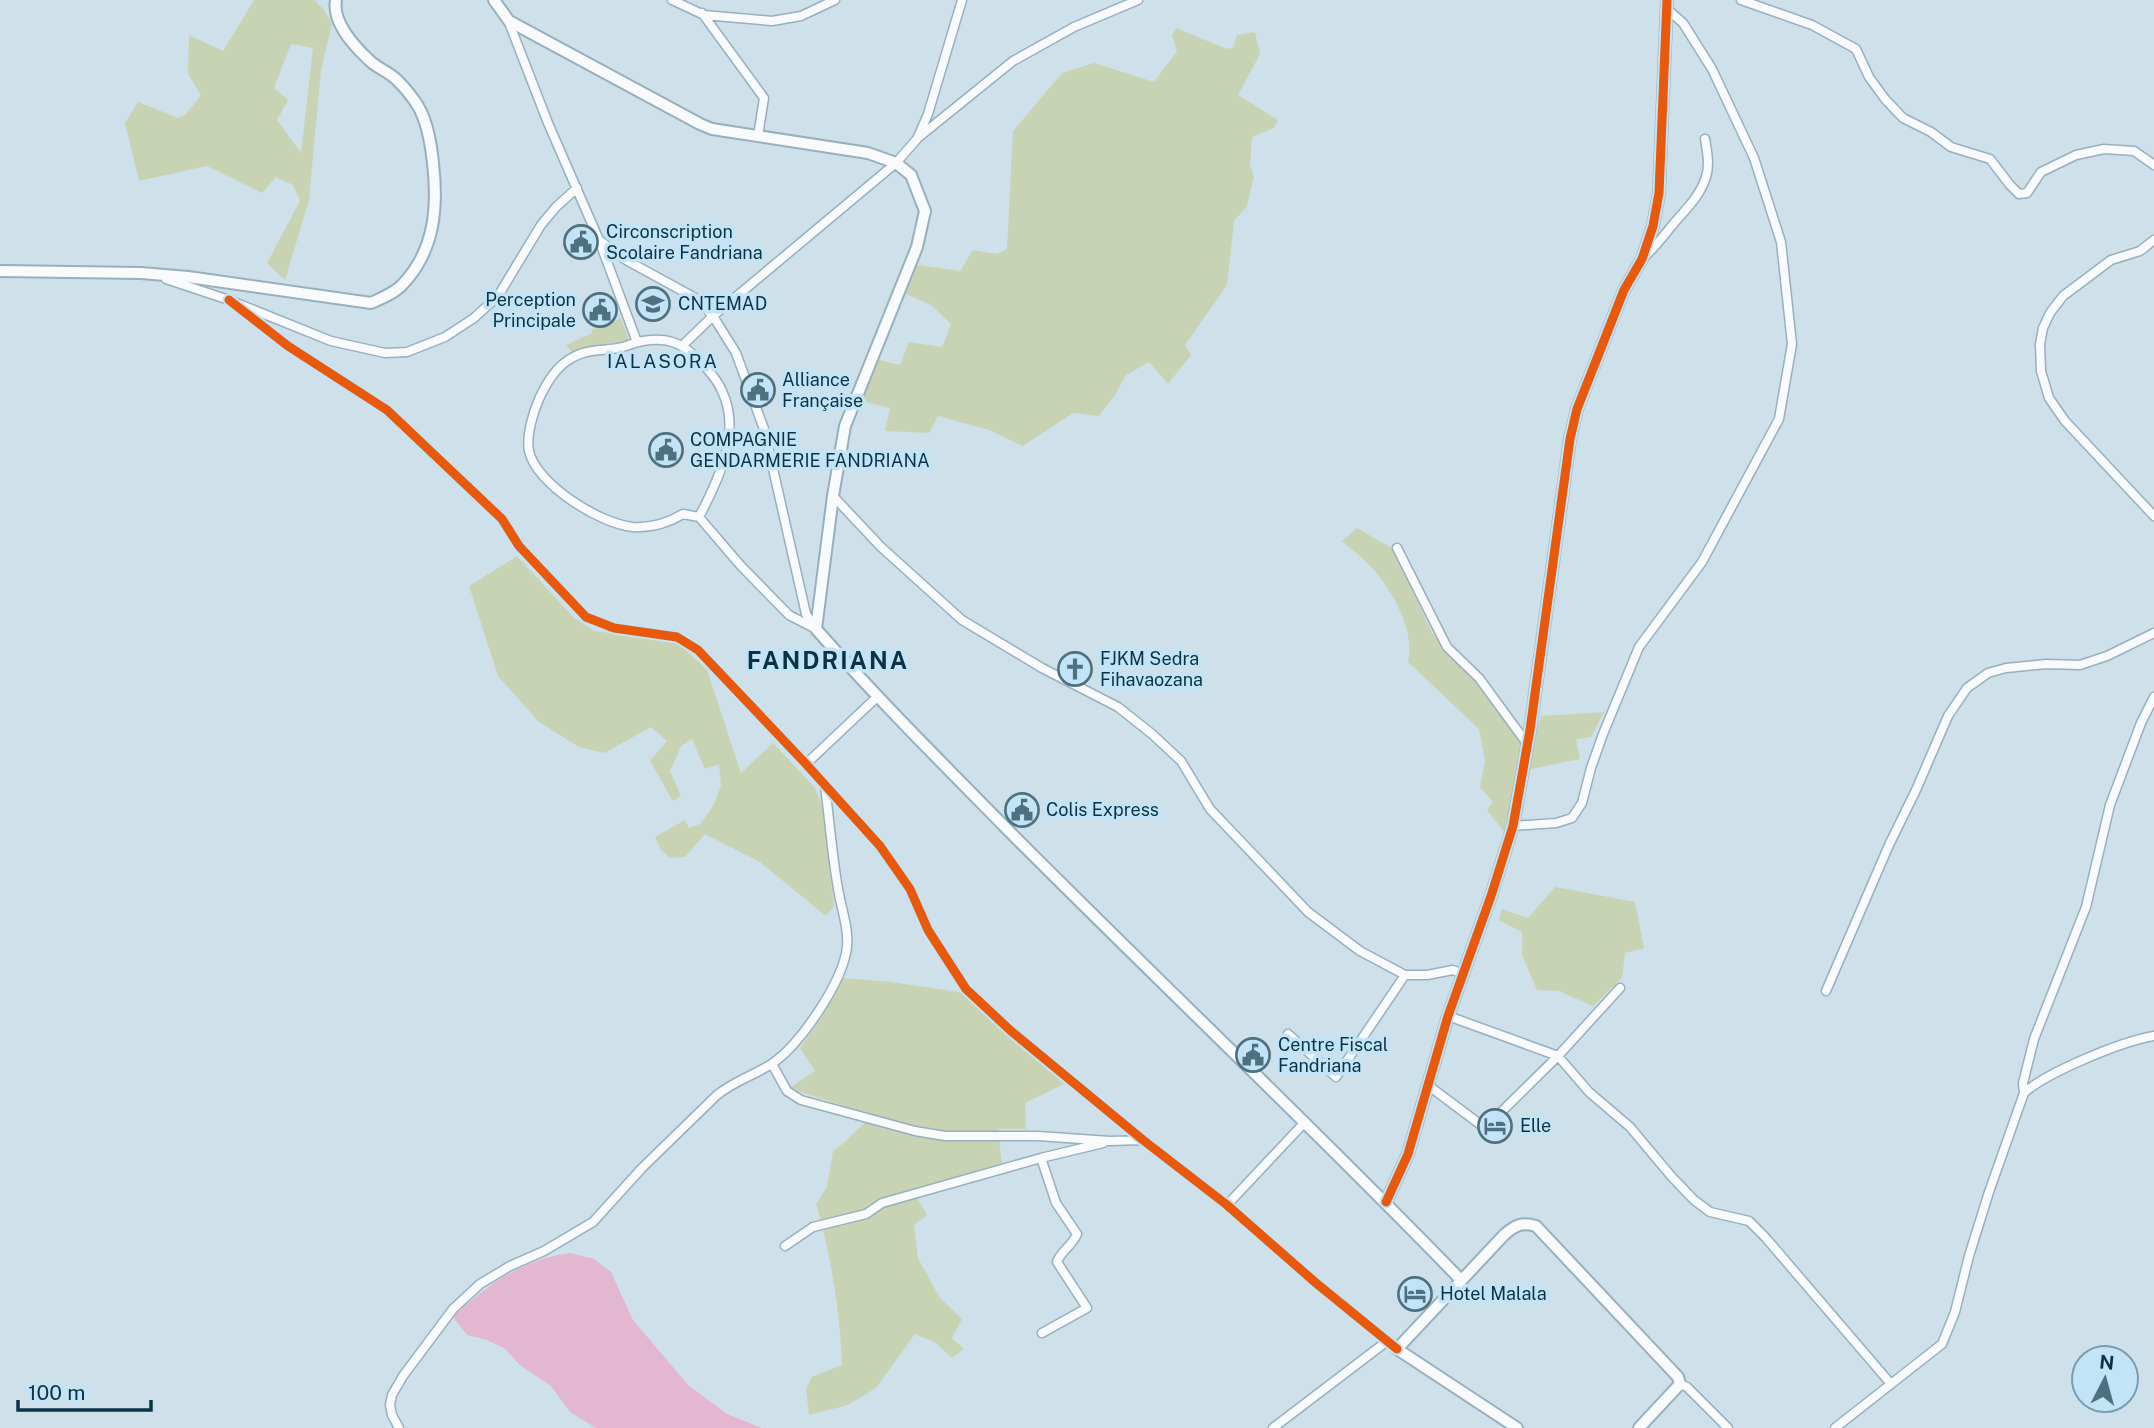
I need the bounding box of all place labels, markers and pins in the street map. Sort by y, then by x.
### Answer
place label: Circonscription Scolaire Fandriana [606,221,763,263]
public building icon: Circonscription Scolaire Fandriana [562,223,600,261]
school or university icon: CNTEMAD [634,285,672,323]
place label: Perception Principale [485,289,576,331]
public building icon: Perception Principale [581,291,619,329]
place label: CNTEMAD [678,293,767,314]
place label: Alliance Française [782,369,863,411]
public building icon: Alliance Française [739,371,777,409]
place label: COMPAGNIE GENDARMERIE FANDRIANA [690,429,930,471]
public building icon: COMPAGNIE GENDARMERIE FANDRIANA [647,431,685,469]
place label: FJKM Sedra Fihavaozana [1100,648,1203,690]
church icon: FJKM Sedra Fihavaozana [1056,650,1094,688]
public building icon: Colis Express [1003,791,1041,829]
place label: Colis Express [1046,799,1159,820]
place label: Centre Fiscal Fandriana [1278,1034,1388,1076]
public building icon: Centre Fiscal Fandriana [1234,1036,1272,1074]
hotel icon: Elle [1476,1107,1514,1145]
place label: Elle [1520,1115,1551,1136]
hotel icon: Hotel Malala [1396,1275,1434,1313]
place label: Hotel Malala [1440,1283,1547,1304]

